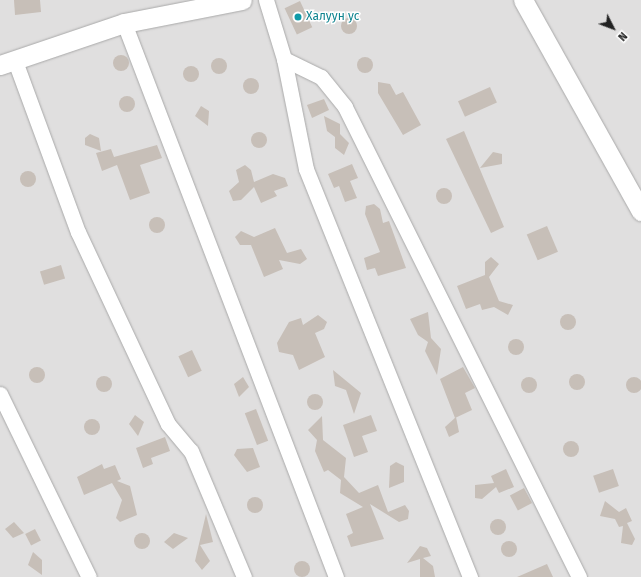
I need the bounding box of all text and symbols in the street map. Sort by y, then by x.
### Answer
north arrow [593,8,633,48]
place label: Халуун ус [306,10,360,24]
marker: Халуун ус [293,12,303,22]
text: N [615,29,630,43]

